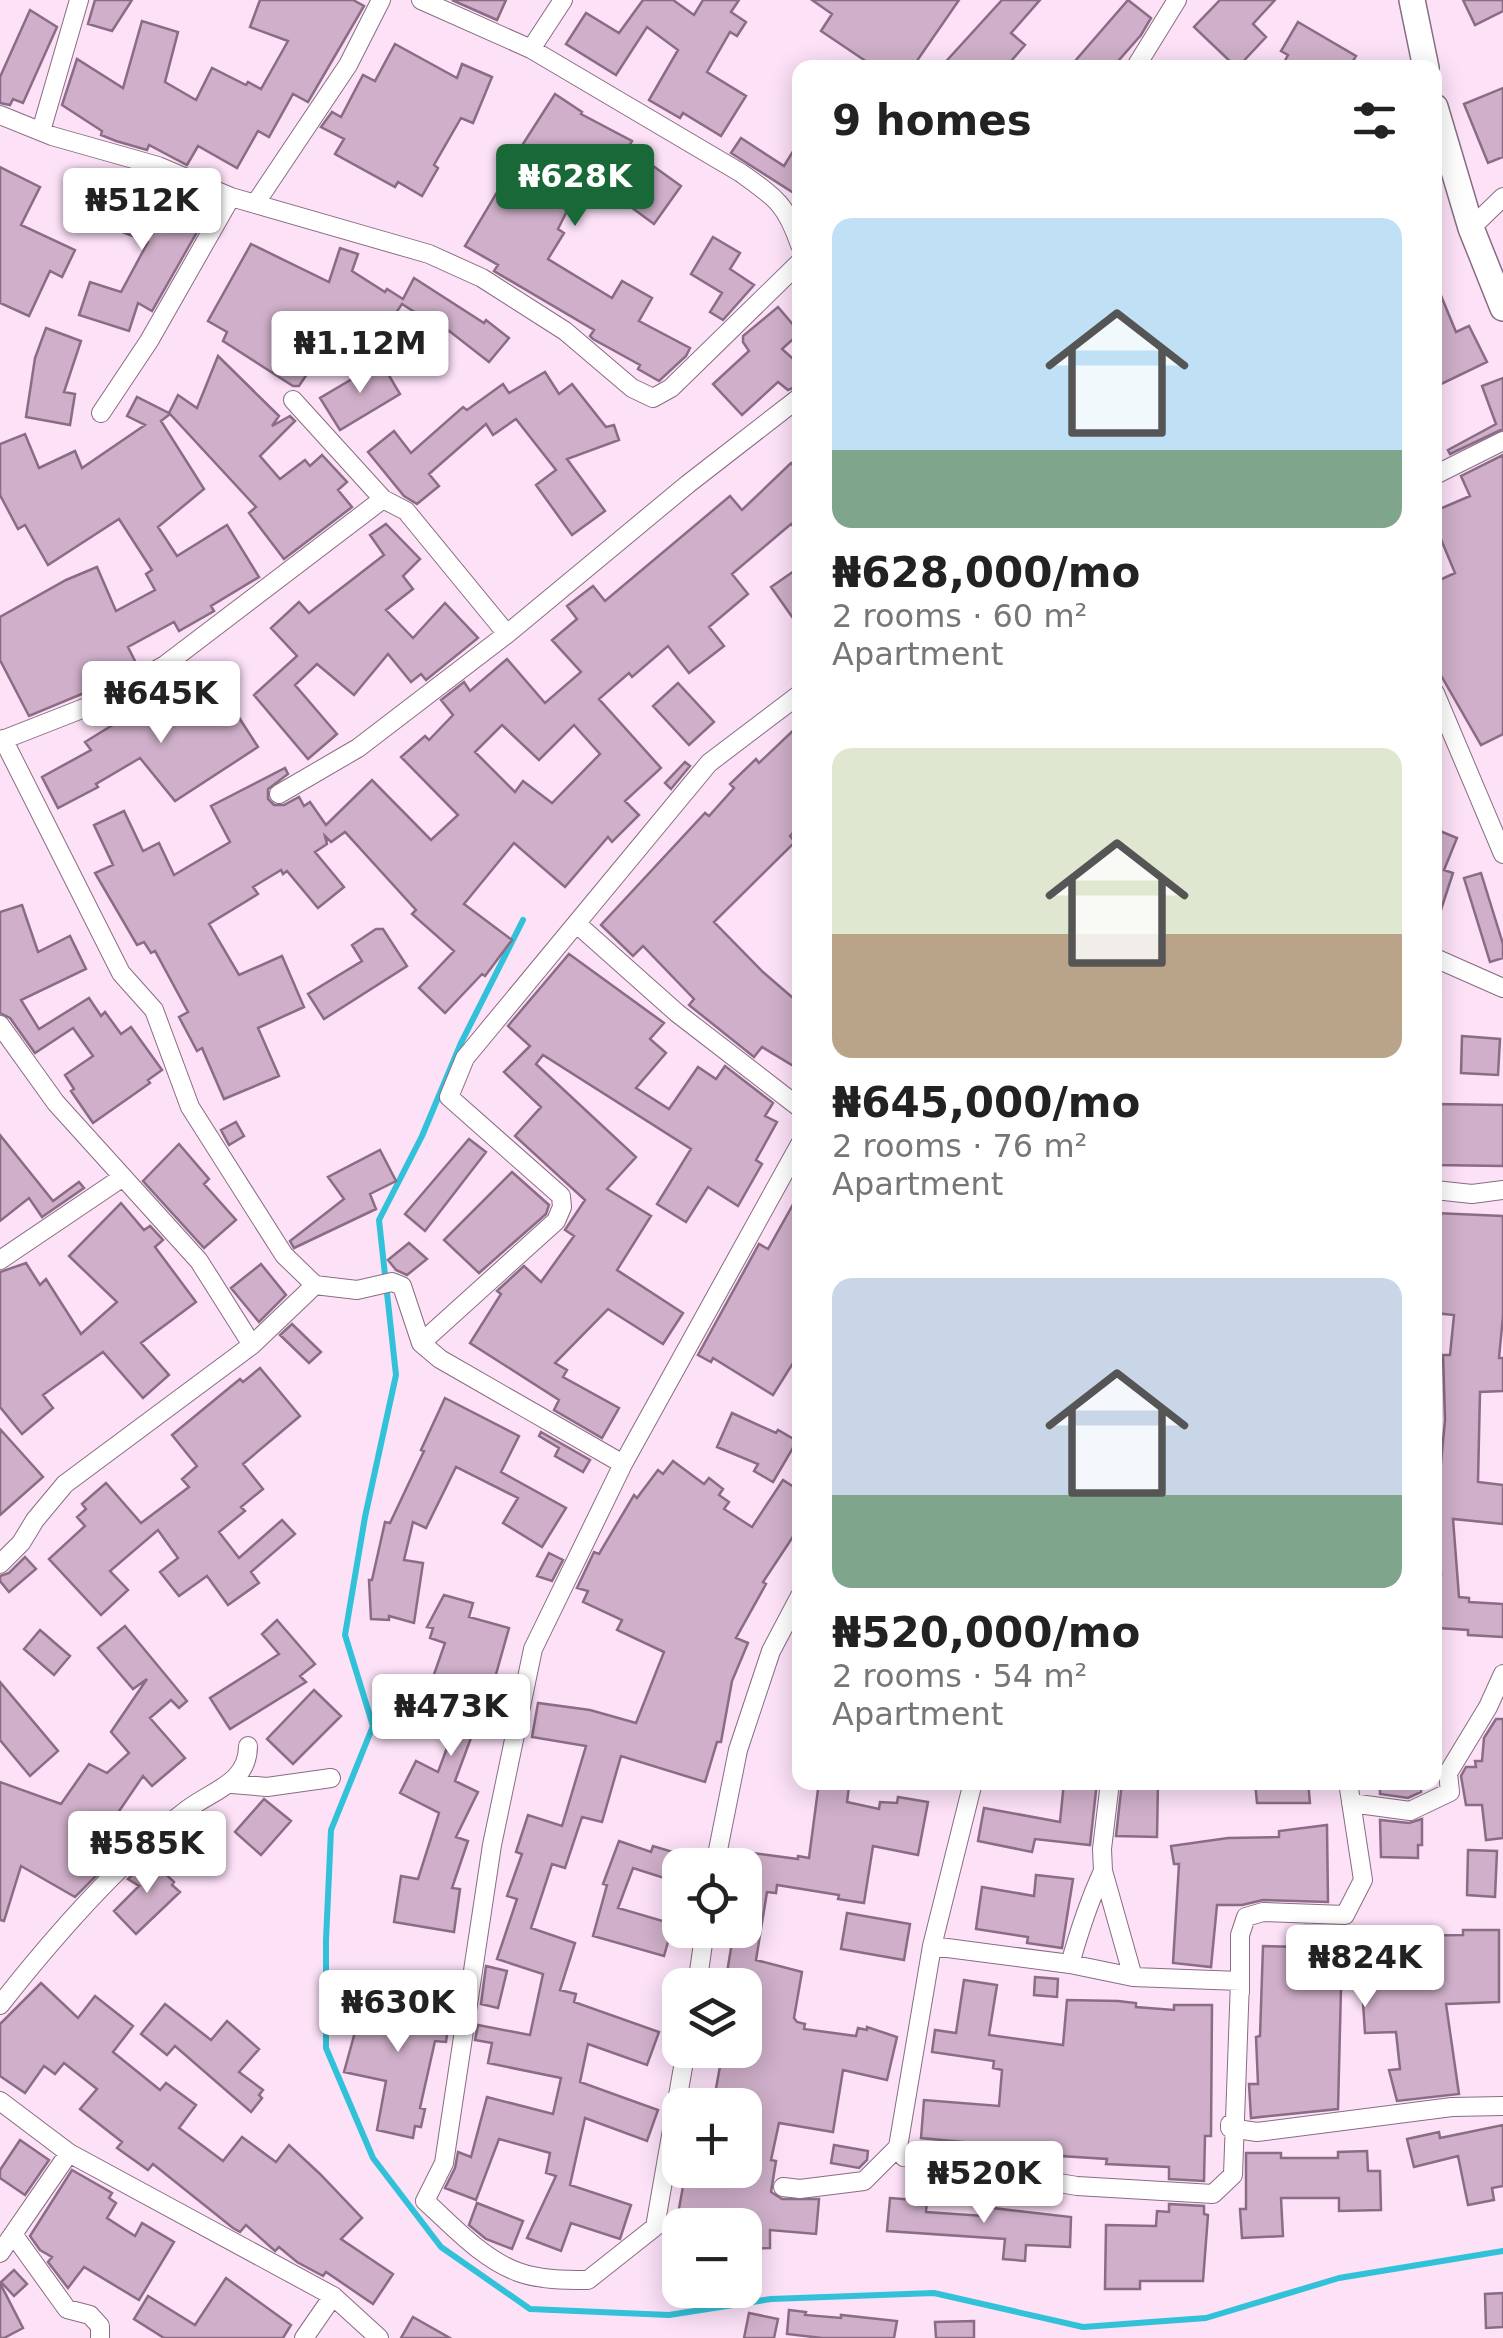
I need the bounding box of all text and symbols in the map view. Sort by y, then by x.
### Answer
icon: filters [1347,93,1402,148]
text: 9 homes [832,96,1032,145]
pin: ₦628K [505,144,645,229]
text: ₦628K [518,157,632,195]
pin: ₦512K [72,168,212,253]
text: ₦512K [85,181,199,219]
icon: home [1027,283,1207,463]
pin: ₦1.12M [279,311,441,396]
text: ₦1.12M [293,324,427,362]
text: ₦628,000/mo [832,548,1140,597]
text: 2 rooms · 60 m² [832,597,1087,635]
text: Apartment [832,635,1003,673]
pin: ₦645K [91,661,231,746]
text: ₦645K [104,674,218,712]
icon: home [1027,813,1207,993]
text: ₦645,000/mo [832,1078,1140,1127]
text: 2 rooms · 76 m² [832,1127,1087,1165]
text: Apartment [832,1165,1003,1203]
icon: home [1027,1343,1207,1523]
text: ₦520,000/mo [832,1608,1140,1657]
text: 2 rooms · 54 m² [832,1657,1087,1695]
pin: ₦473K [381,1674,521,1759]
text: ₦473K [394,1687,508,1725]
text: Apartment [832,1695,1003,1733]
pin: ₦585K [77,1811,217,1896]
text: ₦585K [90,1824,204,1862]
map controls [662,1848,762,2308]
button: locate [662,1848,762,1948]
pin: ₦824K [1295,1925,1435,2010]
text: ₦824K [1308,1938,1422,1976]
button: layers [662,1968,762,2068]
pin: ₦630K [328,1970,468,2055]
text: ₦630K [341,1983,455,2021]
button: + [662,2088,762,2188]
pin: ₦520K [914,2141,1054,2226]
text: ₦520K [927,2154,1041,2192]
button: − [662,2208,762,2308]

